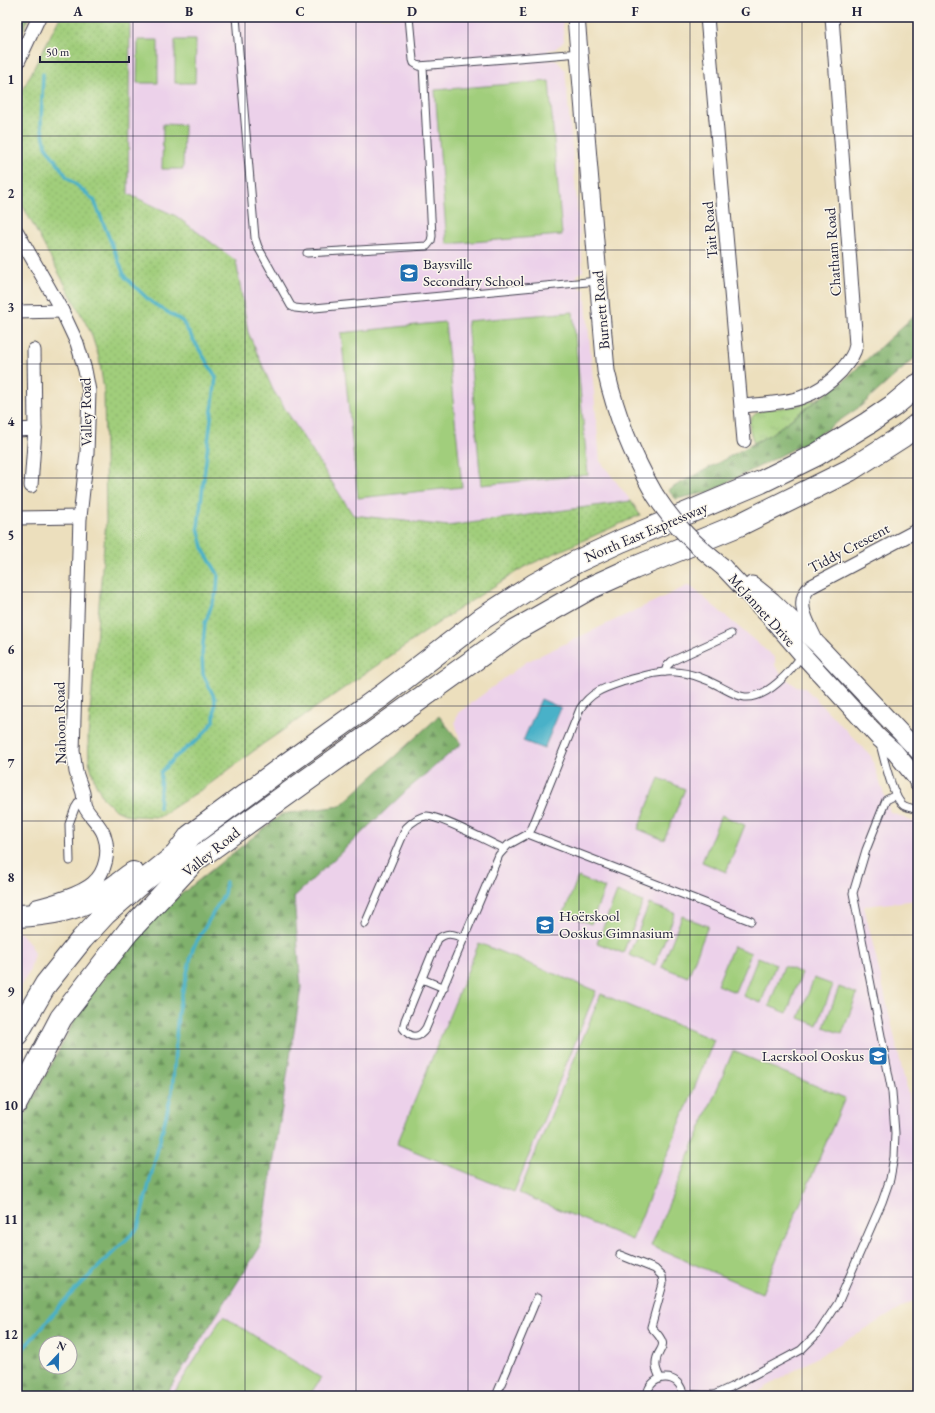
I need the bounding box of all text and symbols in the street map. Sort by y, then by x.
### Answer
text: A [72,3,83,20]
text: B [185,3,193,20]
text: C [295,3,305,20]
text: D [407,3,417,20]
text: E [519,3,527,20]
text: F [631,3,639,20]
text: G [741,3,751,20]
text: H [852,3,863,20]
scale bar [40,38,129,64]
text: 50 m [46,44,70,60]
text: 1 [8,71,15,88]
text: 2 [8,185,15,202]
street label: Tait Road [698,200,721,259]
street label: Chatham Road [820,207,845,297]
place label: Baysville Secondary School [423,254,524,290]
school or university icon: Baysville Secondary School [398,262,420,284]
street label: Burnett Road [588,269,613,350]
text: 3 [8,299,15,316]
street label: Valley Road [75,377,96,446]
text: 4 [8,413,15,430]
street label: North East Expressway [581,497,711,566]
street label: Tiddy Crescent [805,518,893,577]
text: 5 [8,527,14,544]
street label: McJannet Drive [725,569,800,650]
text: 6 [8,641,15,658]
street label: Nahoon Road [49,681,70,765]
text: 7 [8,755,15,772]
street label: Valley Road [178,822,244,881]
text: 8 [8,869,15,886]
place label: Hoërskool Ooskus Gimnasium [559,906,674,942]
school or university icon: Hoërskool Ooskus Gimnasium [534,914,556,936]
text: 9 [8,983,15,1000]
school or university icon: Laerskool Ooskus [867,1045,889,1067]
place label: Laerskool Ooskus [762,1046,864,1065]
text: 10 [4,1097,18,1114]
text: 11 [4,1211,18,1228]
text: 12 [4,1326,18,1343]
north arrow [38,1335,78,1375]
text: N [55,1338,69,1354]

